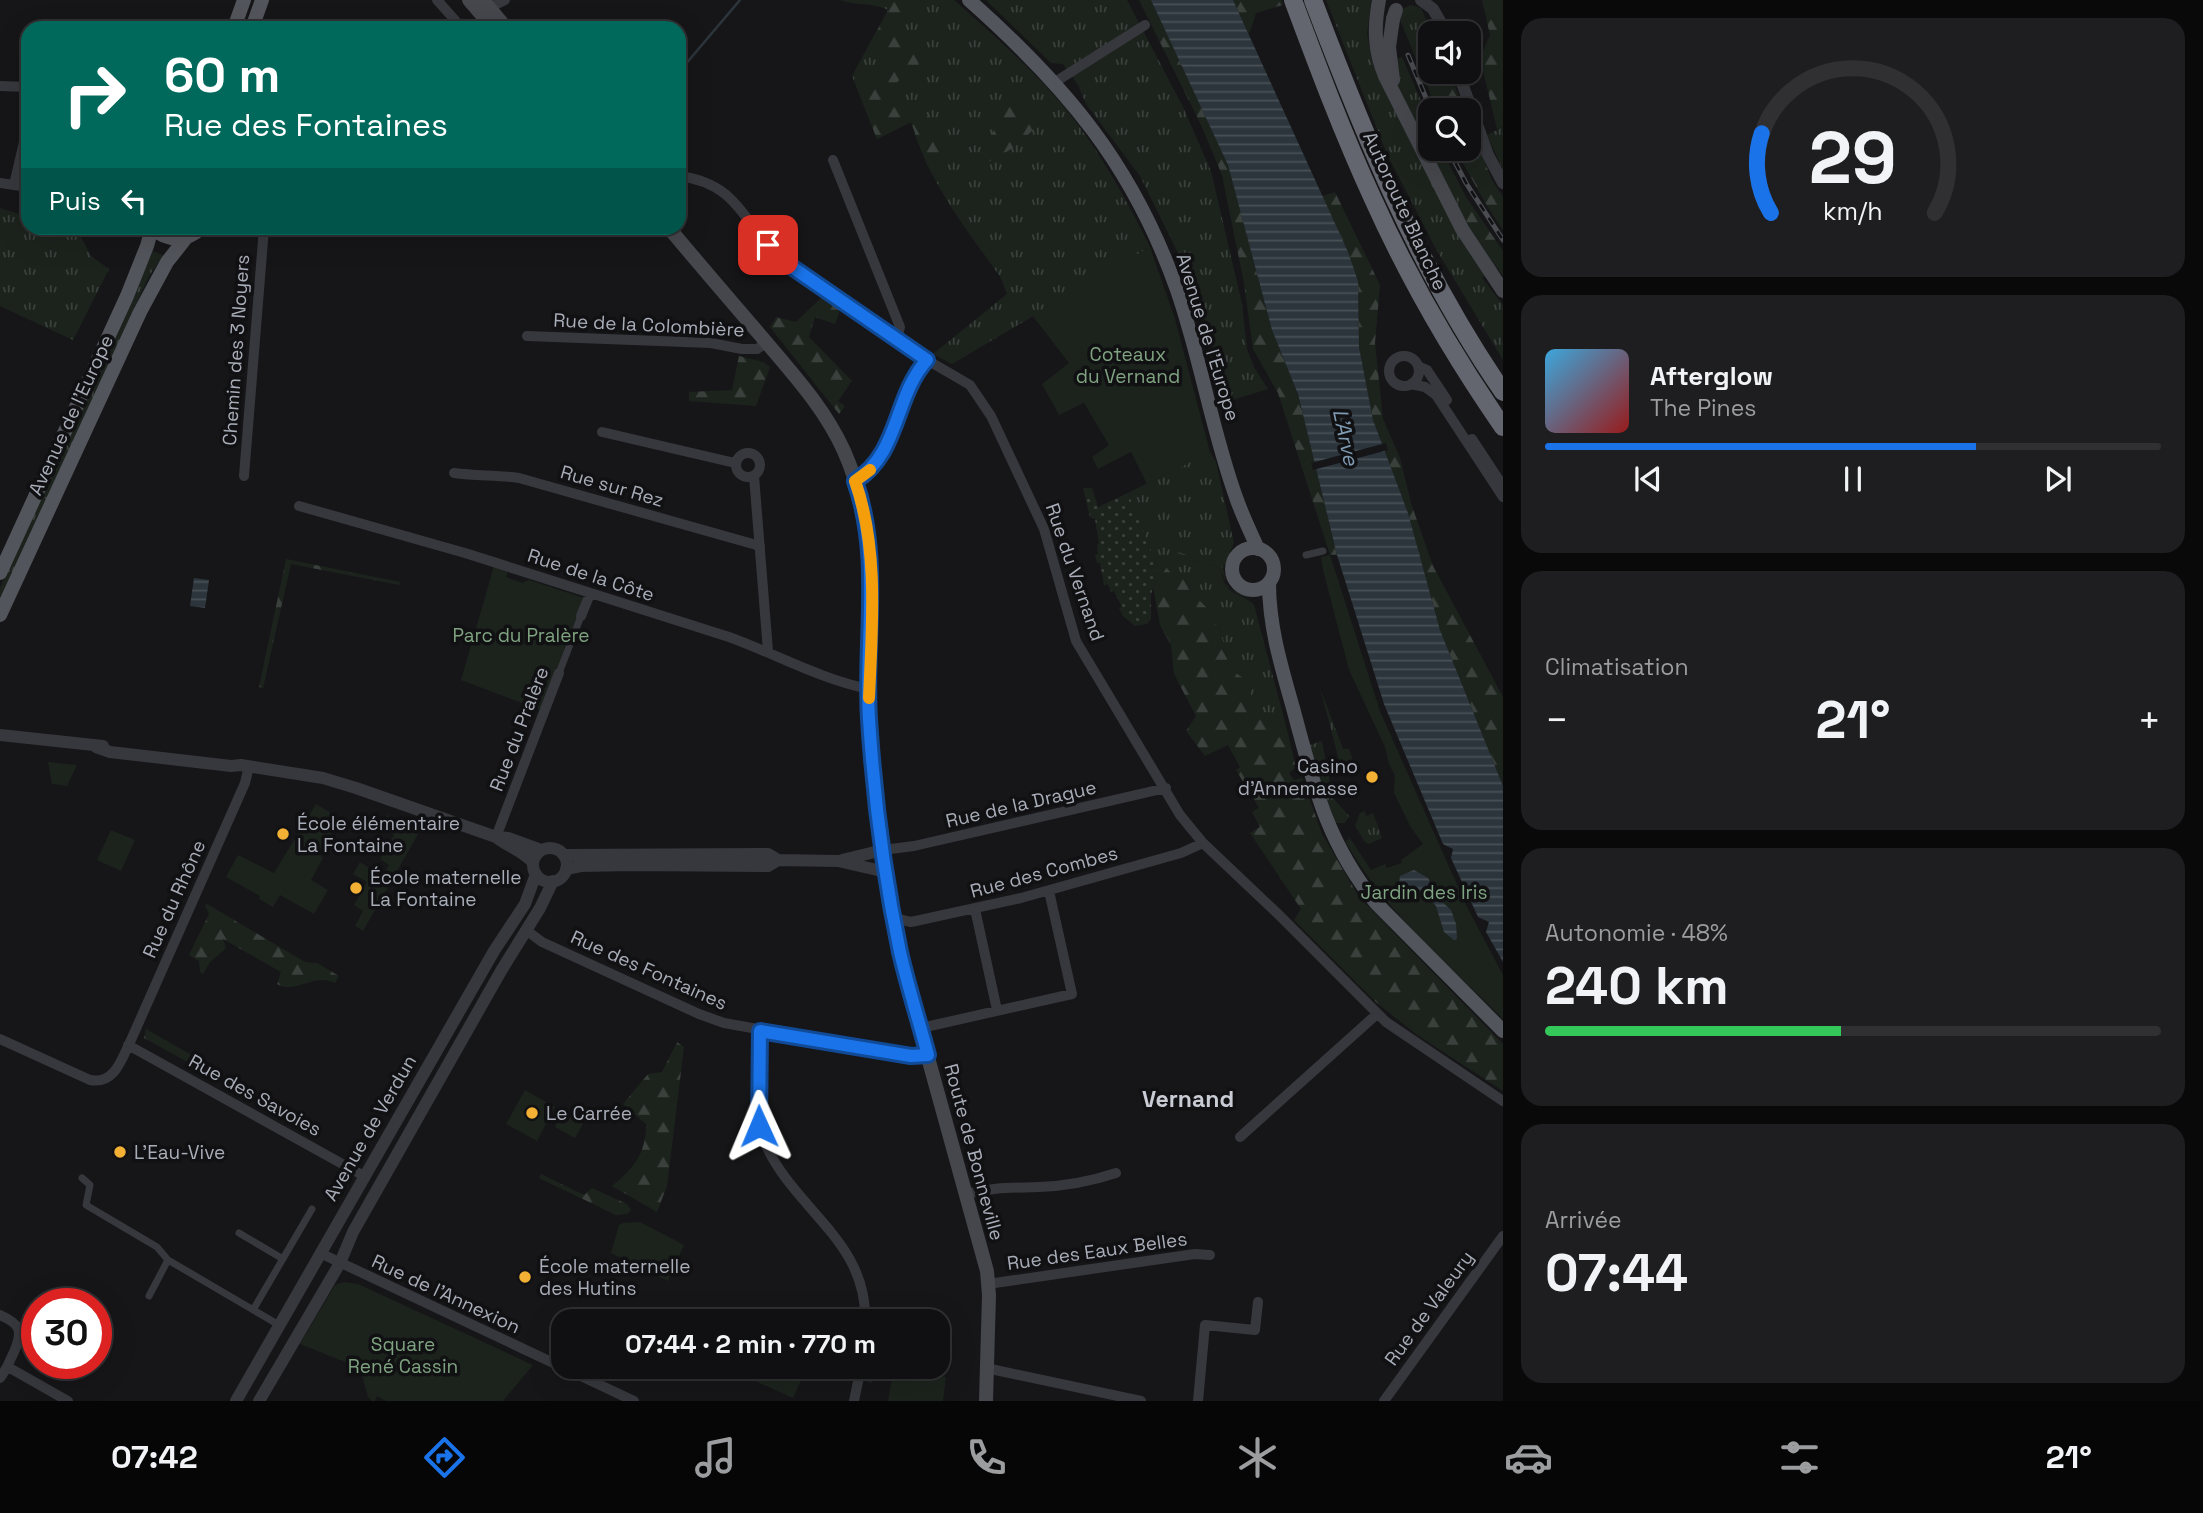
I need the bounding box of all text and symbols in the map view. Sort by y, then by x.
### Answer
map controls [1418,21,1481,161]
button: sound [1418,21,1481,84]
text: 60 m [164,44,280,106]
icon: right [49,49,140,140]
button: search [1418,98,1481,161]
text: Rue des Fontaines [164,105,448,145]
text: 29 [1809,112,1897,205]
street label: Autoroute Blanche [1357,128,1453,294]
icon: left [115,182,153,220]
text: Puis [49,184,101,218]
text: km/h [1823,195,1883,227]
pin [738,215,798,275]
icon: arrive [749,226,787,264]
street label: Avenue de l'Europe [1171,250,1245,424]
street label: Chemin des 3 Noyers [217,254,255,446]
street label: Rue de la Colombière [553,308,745,342]
street label: Avenue de l'Europe [23,331,119,499]
park label: Coteaux du Vernand [1076,342,1180,389]
text: Afterglow [1650,359,1773,393]
text: The Pines [1650,393,1756,423]
water label: L'Arve [1327,406,1365,469]
street label: Rue sur Rez [557,459,667,513]
icon: previous [1629,460,1667,498]
icon: pause [1834,460,1872,498]
icon: next [2039,460,2077,498]
street label: Rue du Vernand [1040,500,1110,644]
street label: Rue de la Côte [524,543,658,607]
park label: Parc du Pralère [452,623,590,648]
text: Climatisation [1545,652,1689,682]
street label: Rue du Pralère [484,663,554,795]
text: 21° [1816,687,1890,753]
text: − [1545,696,1569,744]
text: + [2137,696,2161,744]
place label: Casino d'Annemasse [1238,754,1358,801]
marker: Casino d'Annemasse [1364,769,1380,785]
street label: Rue de la Drague [943,775,1099,833]
place label: École élémentaire La Fontaine [297,811,460,858]
marker: École élémentaire La Fontaine [275,826,291,842]
street label: Rue du Rhône [137,836,211,962]
street label: Rue des Combes [967,840,1121,904]
place label: École maternelle La Fontaine [370,865,522,912]
marker: École maternelle La Fontaine [348,880,364,896]
park label: Jardin des Iris [1361,880,1487,905]
text: Autonomie · 48% [1545,918,1728,948]
street label: Rue des Fontaines [567,924,731,1016]
text: 240 km [1545,953,1729,1019]
street label: Rue des Savoies [184,1048,326,1142]
street label: Avenue de Verdun [318,1050,422,1206]
street label: Route de Bonneville [938,1061,1010,1243]
district label: Vernand [1142,1084,1234,1114]
position arrow [722,1089,796,1163]
place label: Le Carrée [546,1101,632,1126]
marker: Le Carrée [524,1105,540,1121]
place label: L'Eau-Vive [134,1140,225,1165]
marker: L'Eau-Vive [112,1144,128,1160]
text: Arrivée [1545,1205,1622,1235]
street label: Rue des Eaux Belles [1005,1226,1189,1276]
text: 07:44 [1545,1240,1688,1306]
street label: Rue de Valeury [1379,1246,1479,1370]
street label: Rue de l'Annexion [368,1249,524,1339]
place label: École maternelle des Hutins [539,1254,691,1301]
marker: École maternelle des Hutins [517,1269,533,1285]
speed limit sign: 30 [21,1288,112,1379]
text: 07:44 · 2 min · 770 m [625,1327,876,1361]
park label: Square René Cassin [348,1332,458,1379]
icon: directions [420,1433,469,1482]
icon: music [691,1433,740,1482]
icon: phone [962,1433,1011,1482]
icon: climate [1233,1433,1282,1482]
icon: car [1504,1433,1553,1482]
icon: filters [1775,1433,1824,1482]
text: 07:42 [111,1437,198,1477]
text: 21° [2046,1437,2092,1477]

